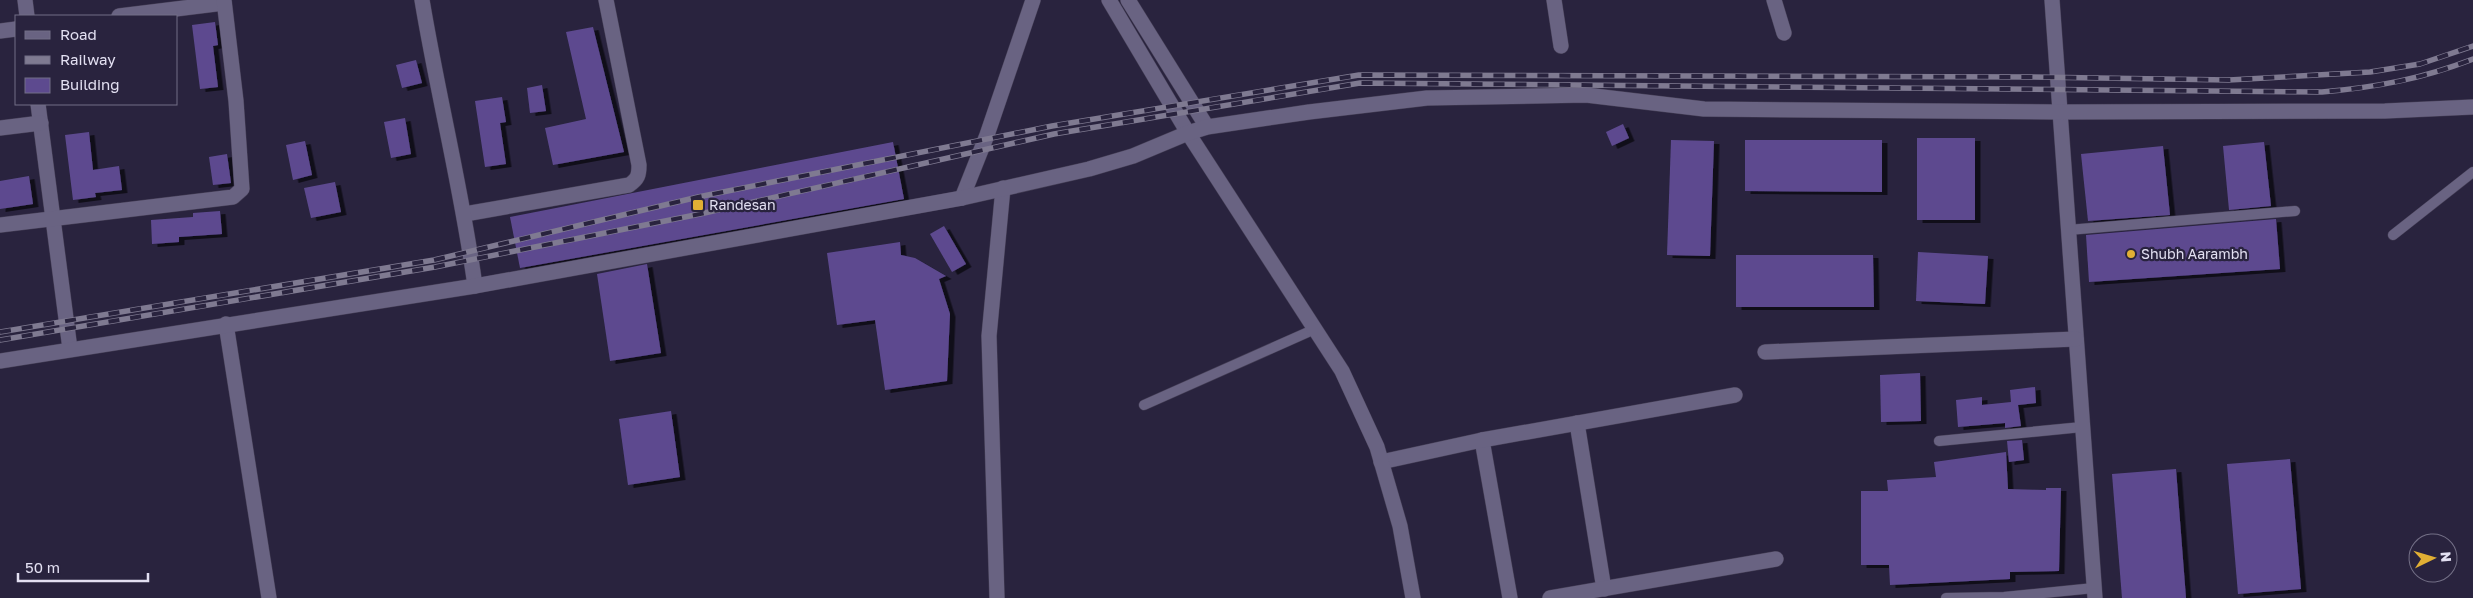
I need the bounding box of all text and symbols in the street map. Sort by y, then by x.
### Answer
legend [15,15,178,105]
text: Road [60,25,97,43]
text: Railway [60,50,116,68]
text: Building [60,75,120,93]
place label: Randesan [709,196,776,213]
marker: Randesan [691,198,705,212]
place label: Shubh Aarambh [2141,245,2248,262]
marker: Shubh Aarambh [2125,248,2137,260]
north arrow [2408,533,2458,583]
scale bar [18,550,148,582]
text: N [2438,551,2455,563]
text: 50 m [25,558,60,576]

